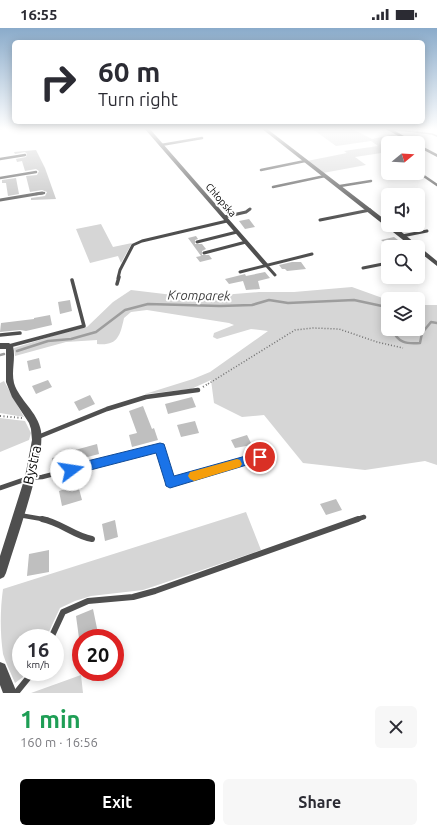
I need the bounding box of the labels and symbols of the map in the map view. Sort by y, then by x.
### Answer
north arrow [381,136,425,180]
street label: Chłopska [203,181,239,219]
water label: Kromparek [167,287,231,303]
pin [243,440,277,474]
street label: Bystra [20,444,44,486]
position arrow [50,449,92,491]
speed limit sign: 20 [72,629,124,681]

